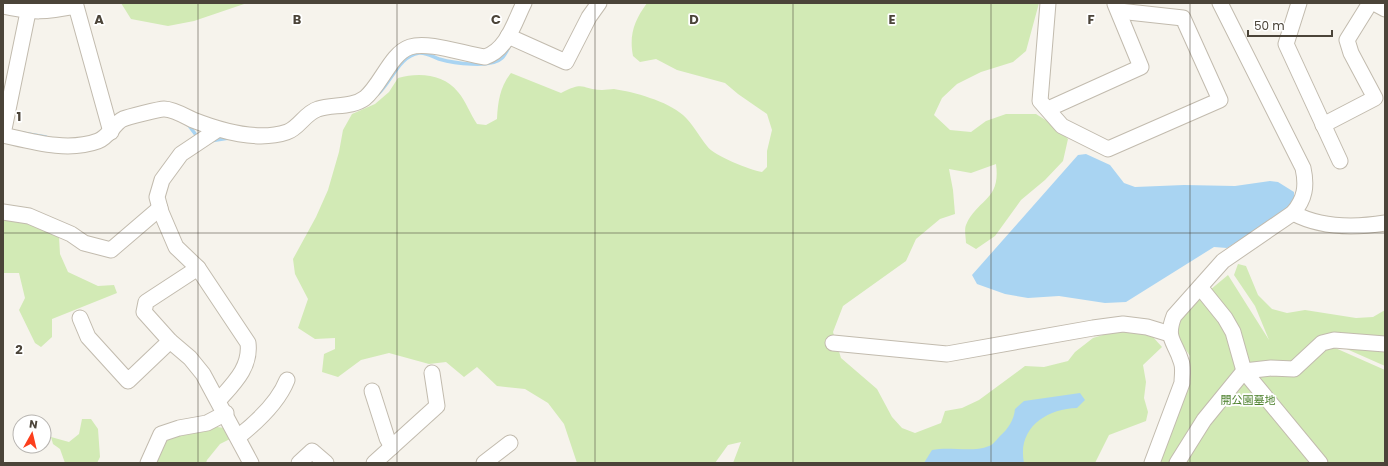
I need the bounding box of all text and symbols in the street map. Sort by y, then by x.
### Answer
text: A [94,10,104,29]
text: B [293,10,302,29]
text: C [491,10,501,29]
text: D [689,10,699,29]
text: E [888,10,896,29]
text: F [1087,10,1095,29]
scale bar [1248,12,1332,38]
text: 50 m [1254,17,1285,34]
text: 1 [17,107,21,126]
text: 2 [15,340,23,359]
park label: 開公園墓地 [1221,392,1276,408]
north arrow [12,414,52,454]
text: N [28,416,39,433]

